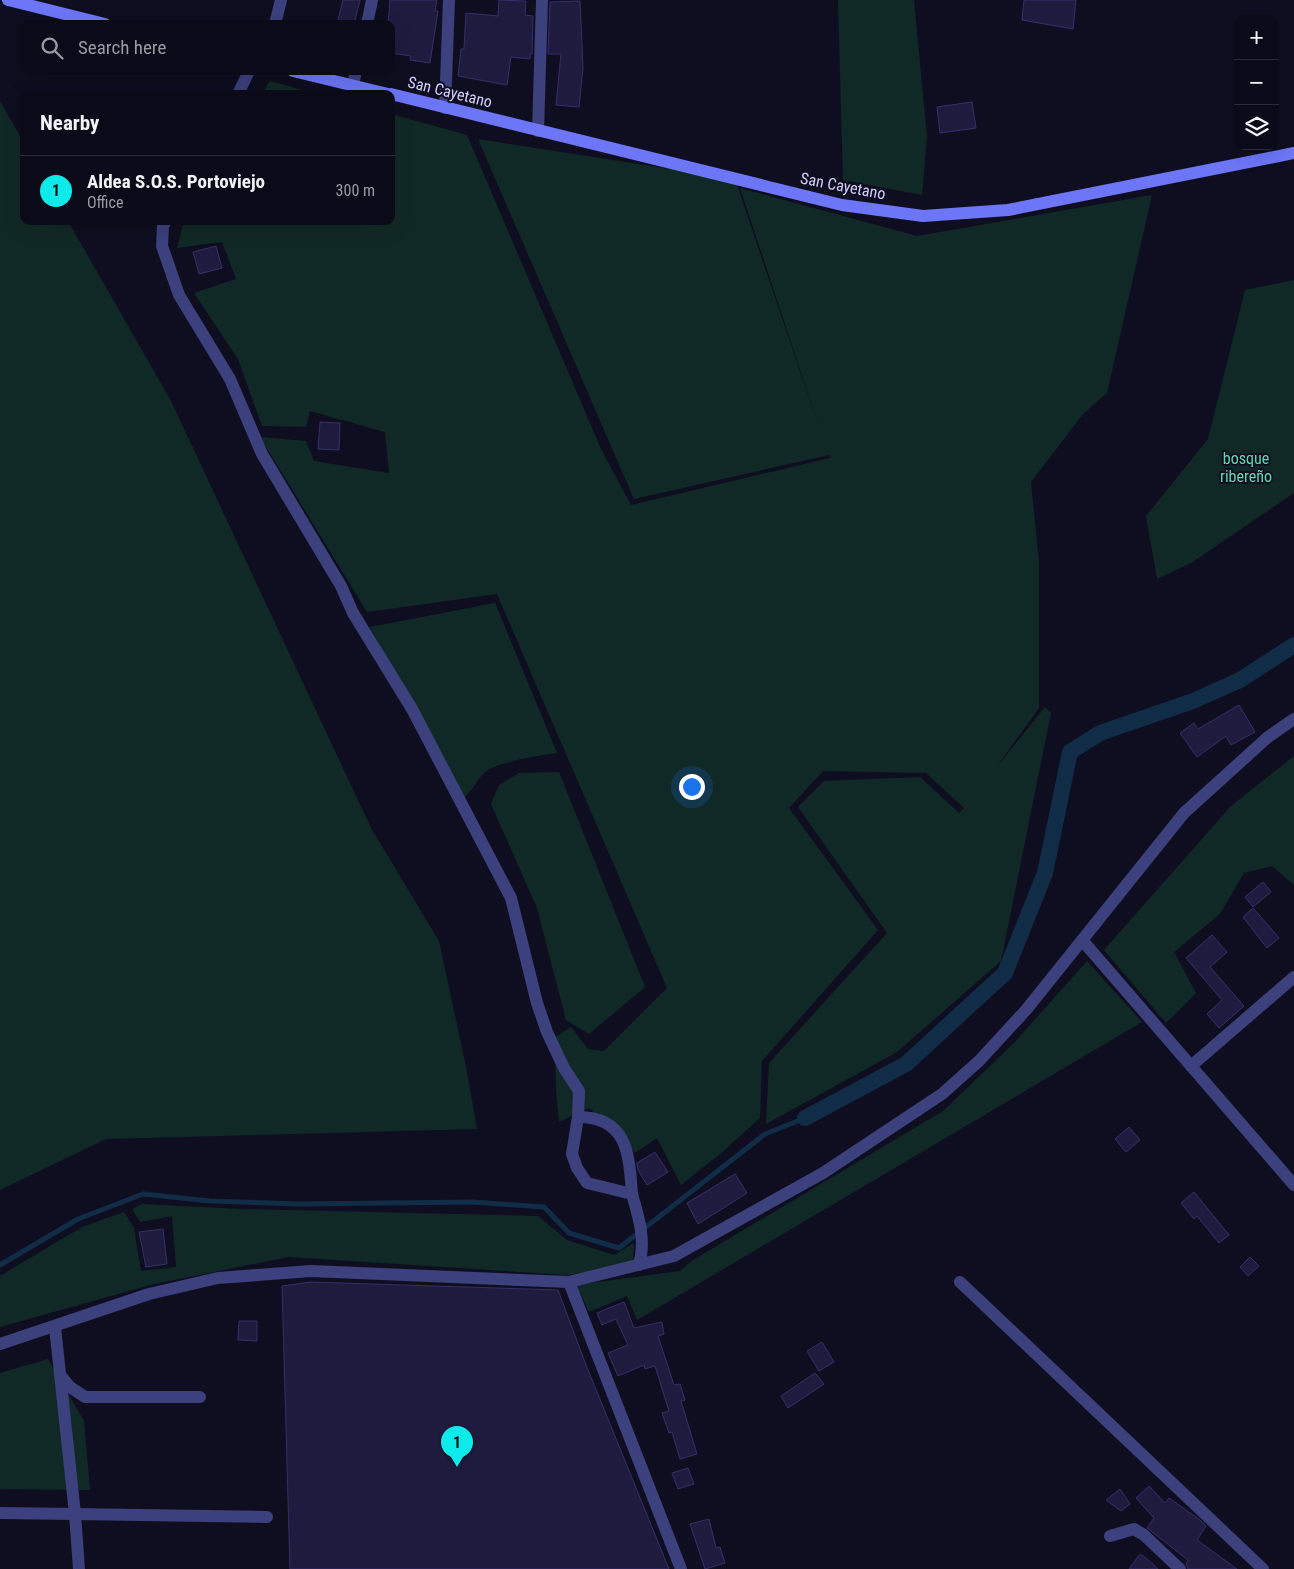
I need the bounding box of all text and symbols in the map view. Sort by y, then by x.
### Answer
map controls [1234,15,1279,150]
button: + [1234,15,1279,60]
search box [20,20,395,75]
icon: search [38,34,66,62]
text: Search here [78,36,166,59]
button: − [1234,60,1279,105]
street label: San Cayetano [406,72,494,112]
button: layers [1234,105,1279,150]
text: Nearby [40,111,99,135]
street label: San Cayetano [799,168,887,204]
text: Aldea S.O.S. Portoviejo [87,170,265,193]
text: 1 [52,181,60,200]
text: 300 m [336,181,375,200]
text: Office [87,193,123,212]
park label: bosque ribereño [1220,449,1272,486]
your location [679,774,705,800]
pin: 1 [441,1426,473,1467]

